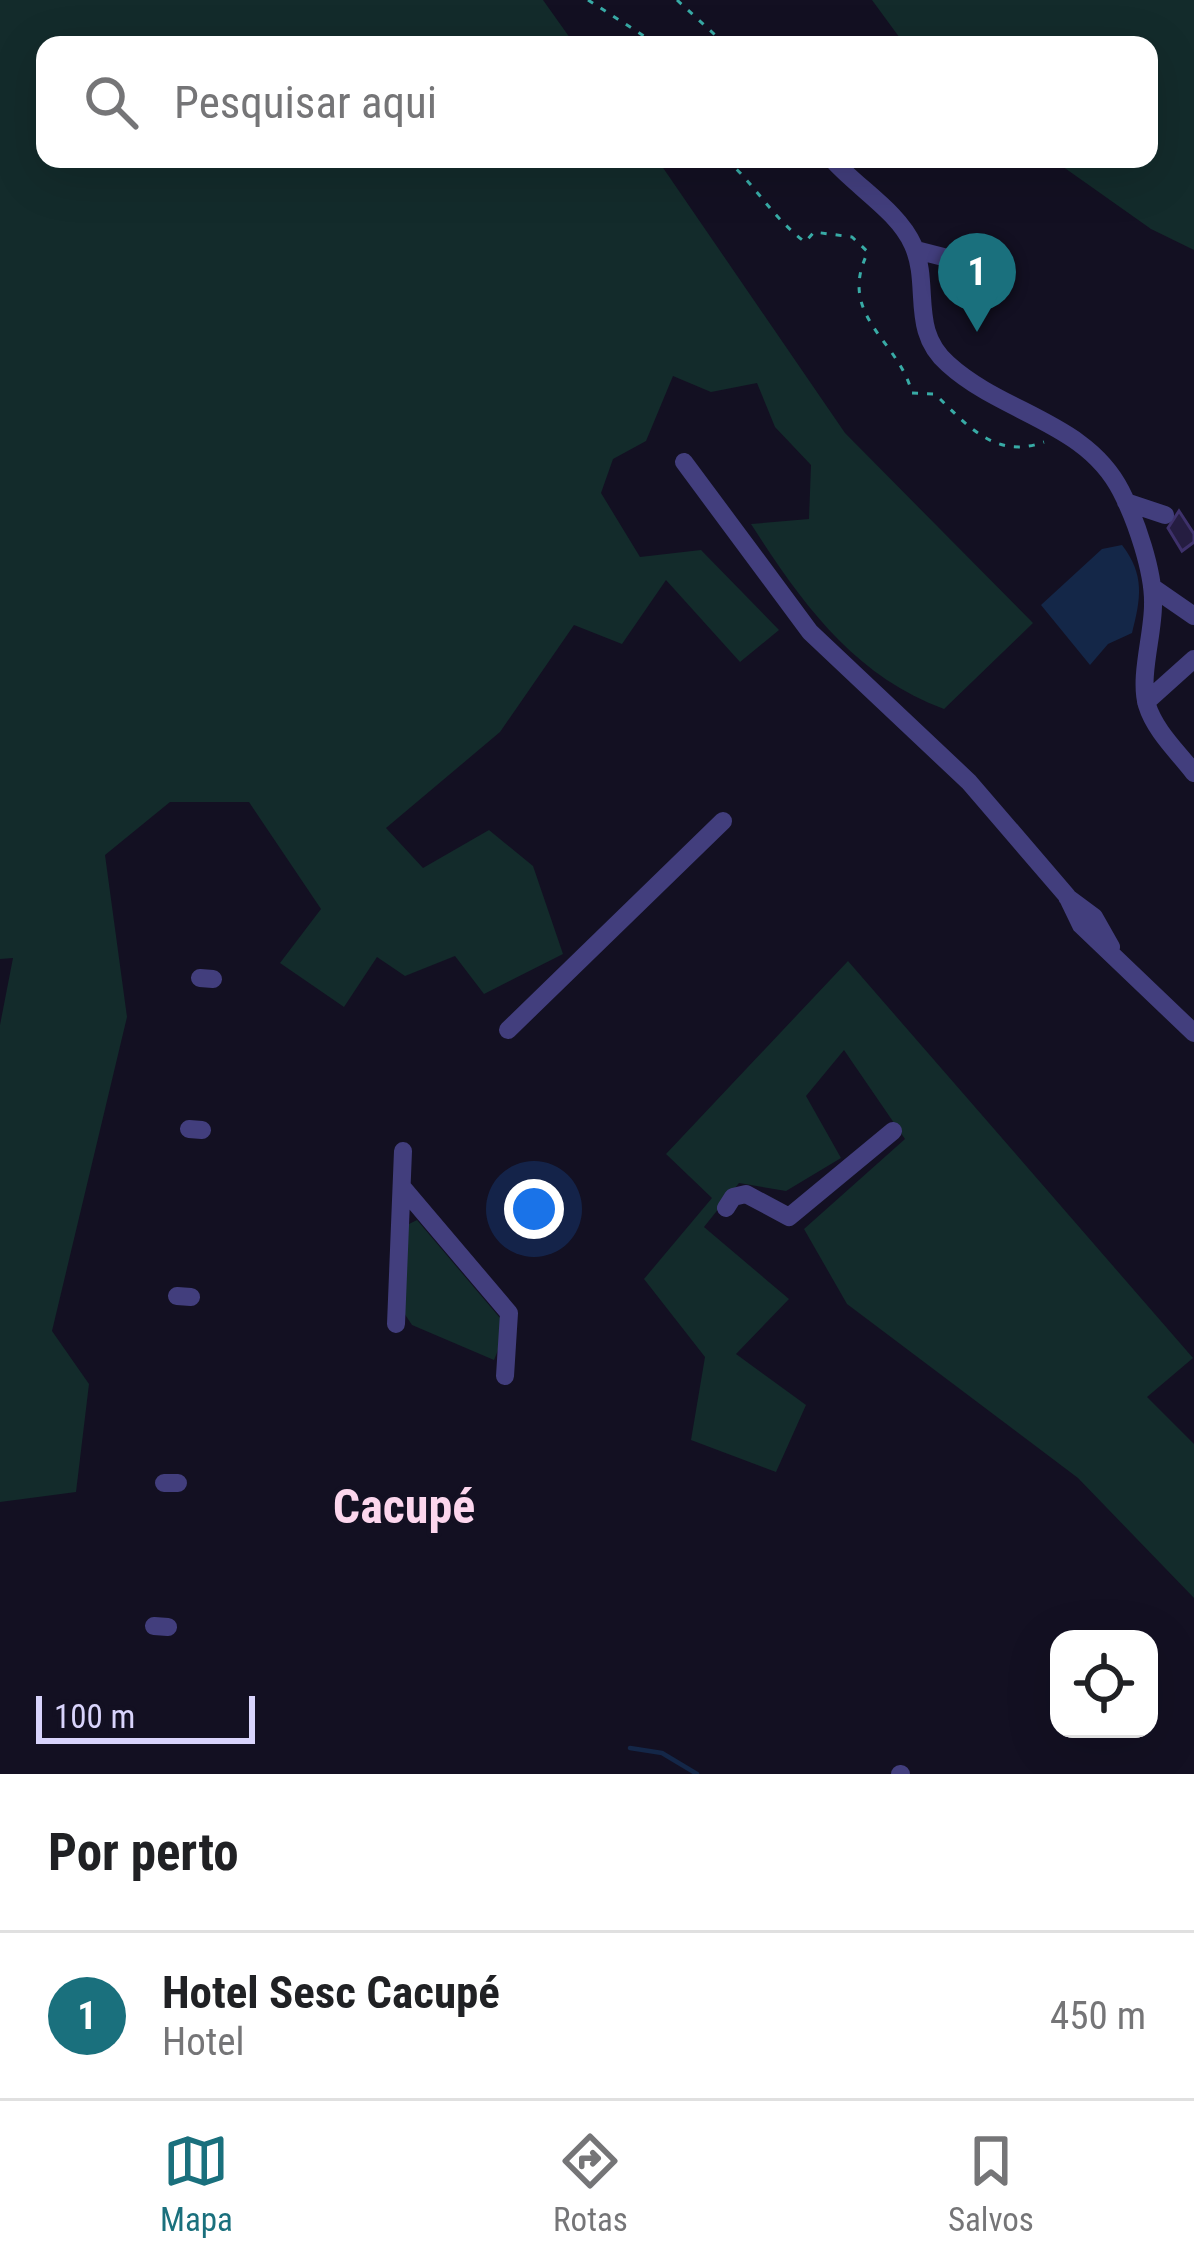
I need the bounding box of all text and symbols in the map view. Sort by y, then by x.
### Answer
search box [36,36,1158,168]
icon: search [78,69,144,135]
text: Pesquisar aqui [174,76,437,129]
pin: 1 [938,233,1016,332]
your location [504,1179,564,1239]
district label: Cacupé [333,1478,475,1535]
map controls [1050,1630,1158,1738]
button: locate [1050,1630,1158,1738]
scale bar [36,1690,255,1743]
text: 100 m [54,1697,135,1736]
text: Por perto [48,1823,239,1882]
text: Hotel Sesc Cacupé [162,1966,500,2019]
text: 1 [77,1993,97,2039]
text: 450 m [1050,1993,1146,2039]
text: Hotel [162,2019,245,2065]
tab: Mapa [160,2128,233,2239]
tab: Rotas [553,2128,628,2239]
tab: Salvos [948,2128,1034,2239]

